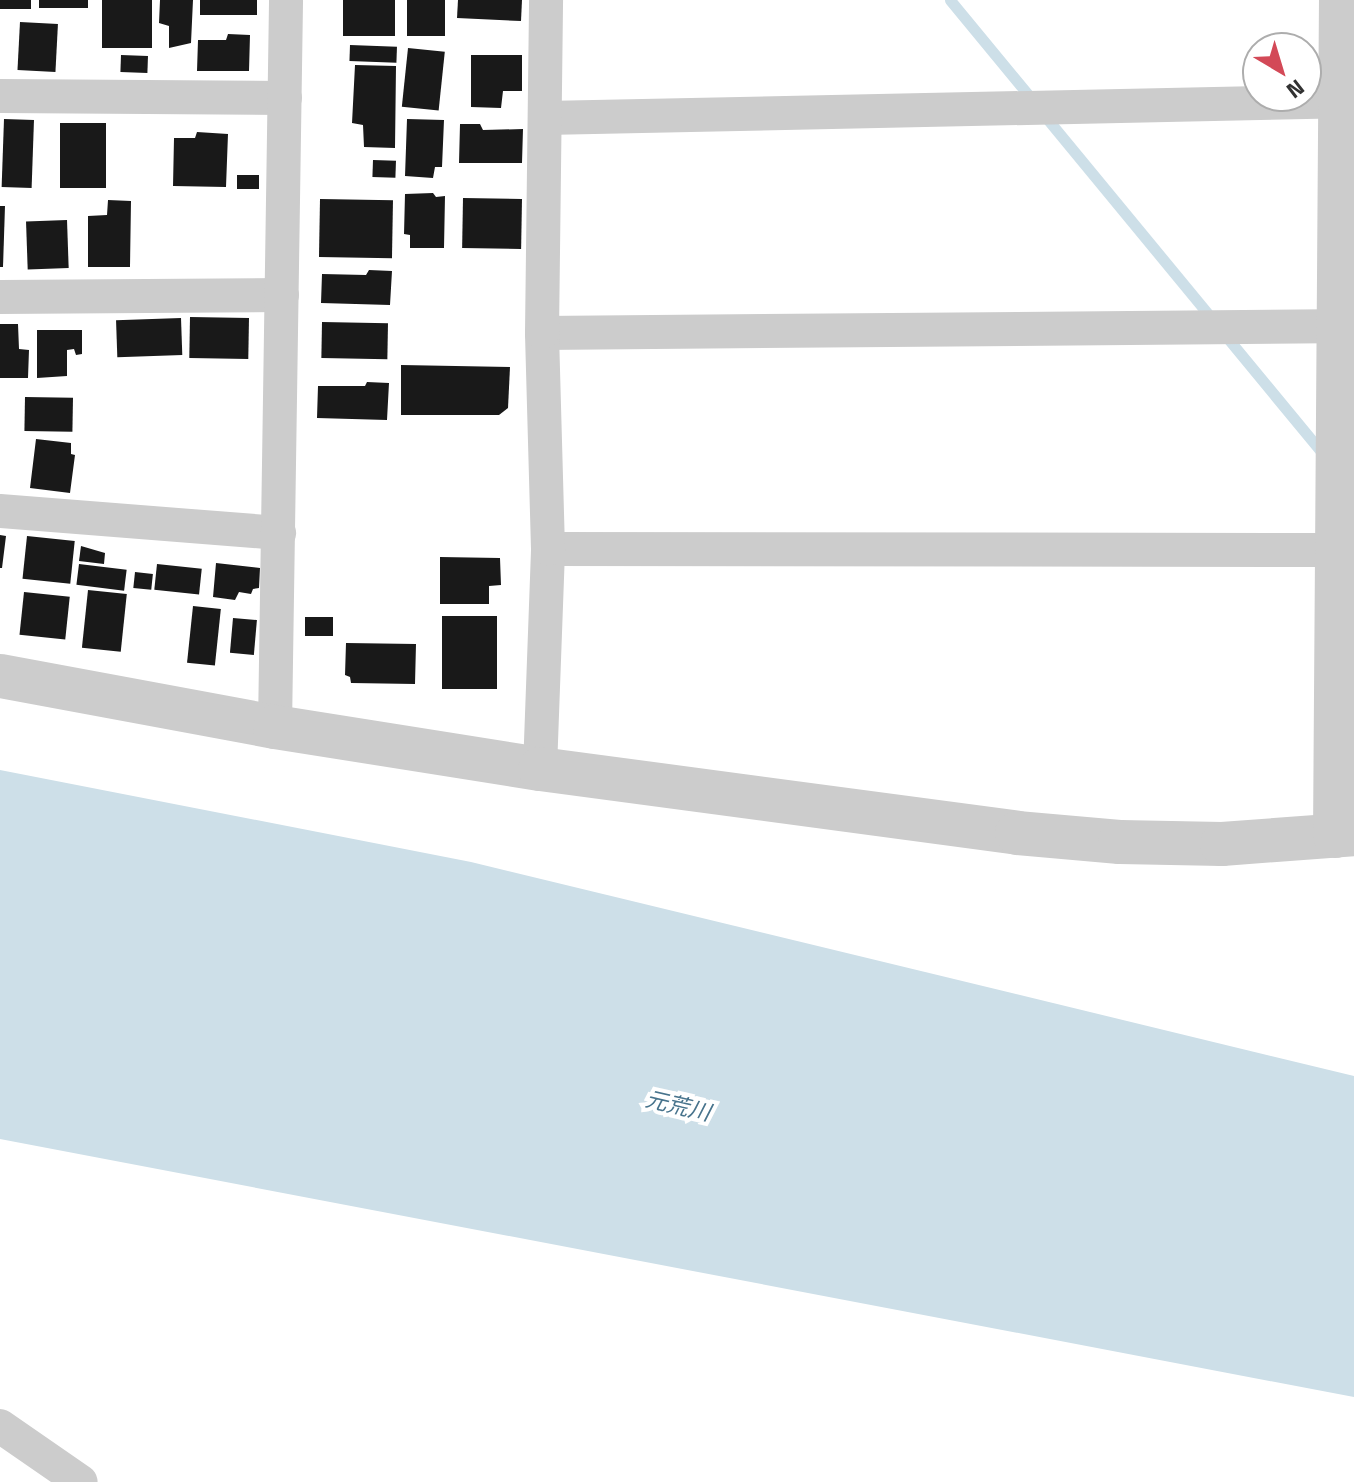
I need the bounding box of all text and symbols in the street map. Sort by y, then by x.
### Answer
north arrow [1242,32,1322,112]
text: N [1279,71,1312,107]
water label: 元荒川 [643,1086,713,1126]

